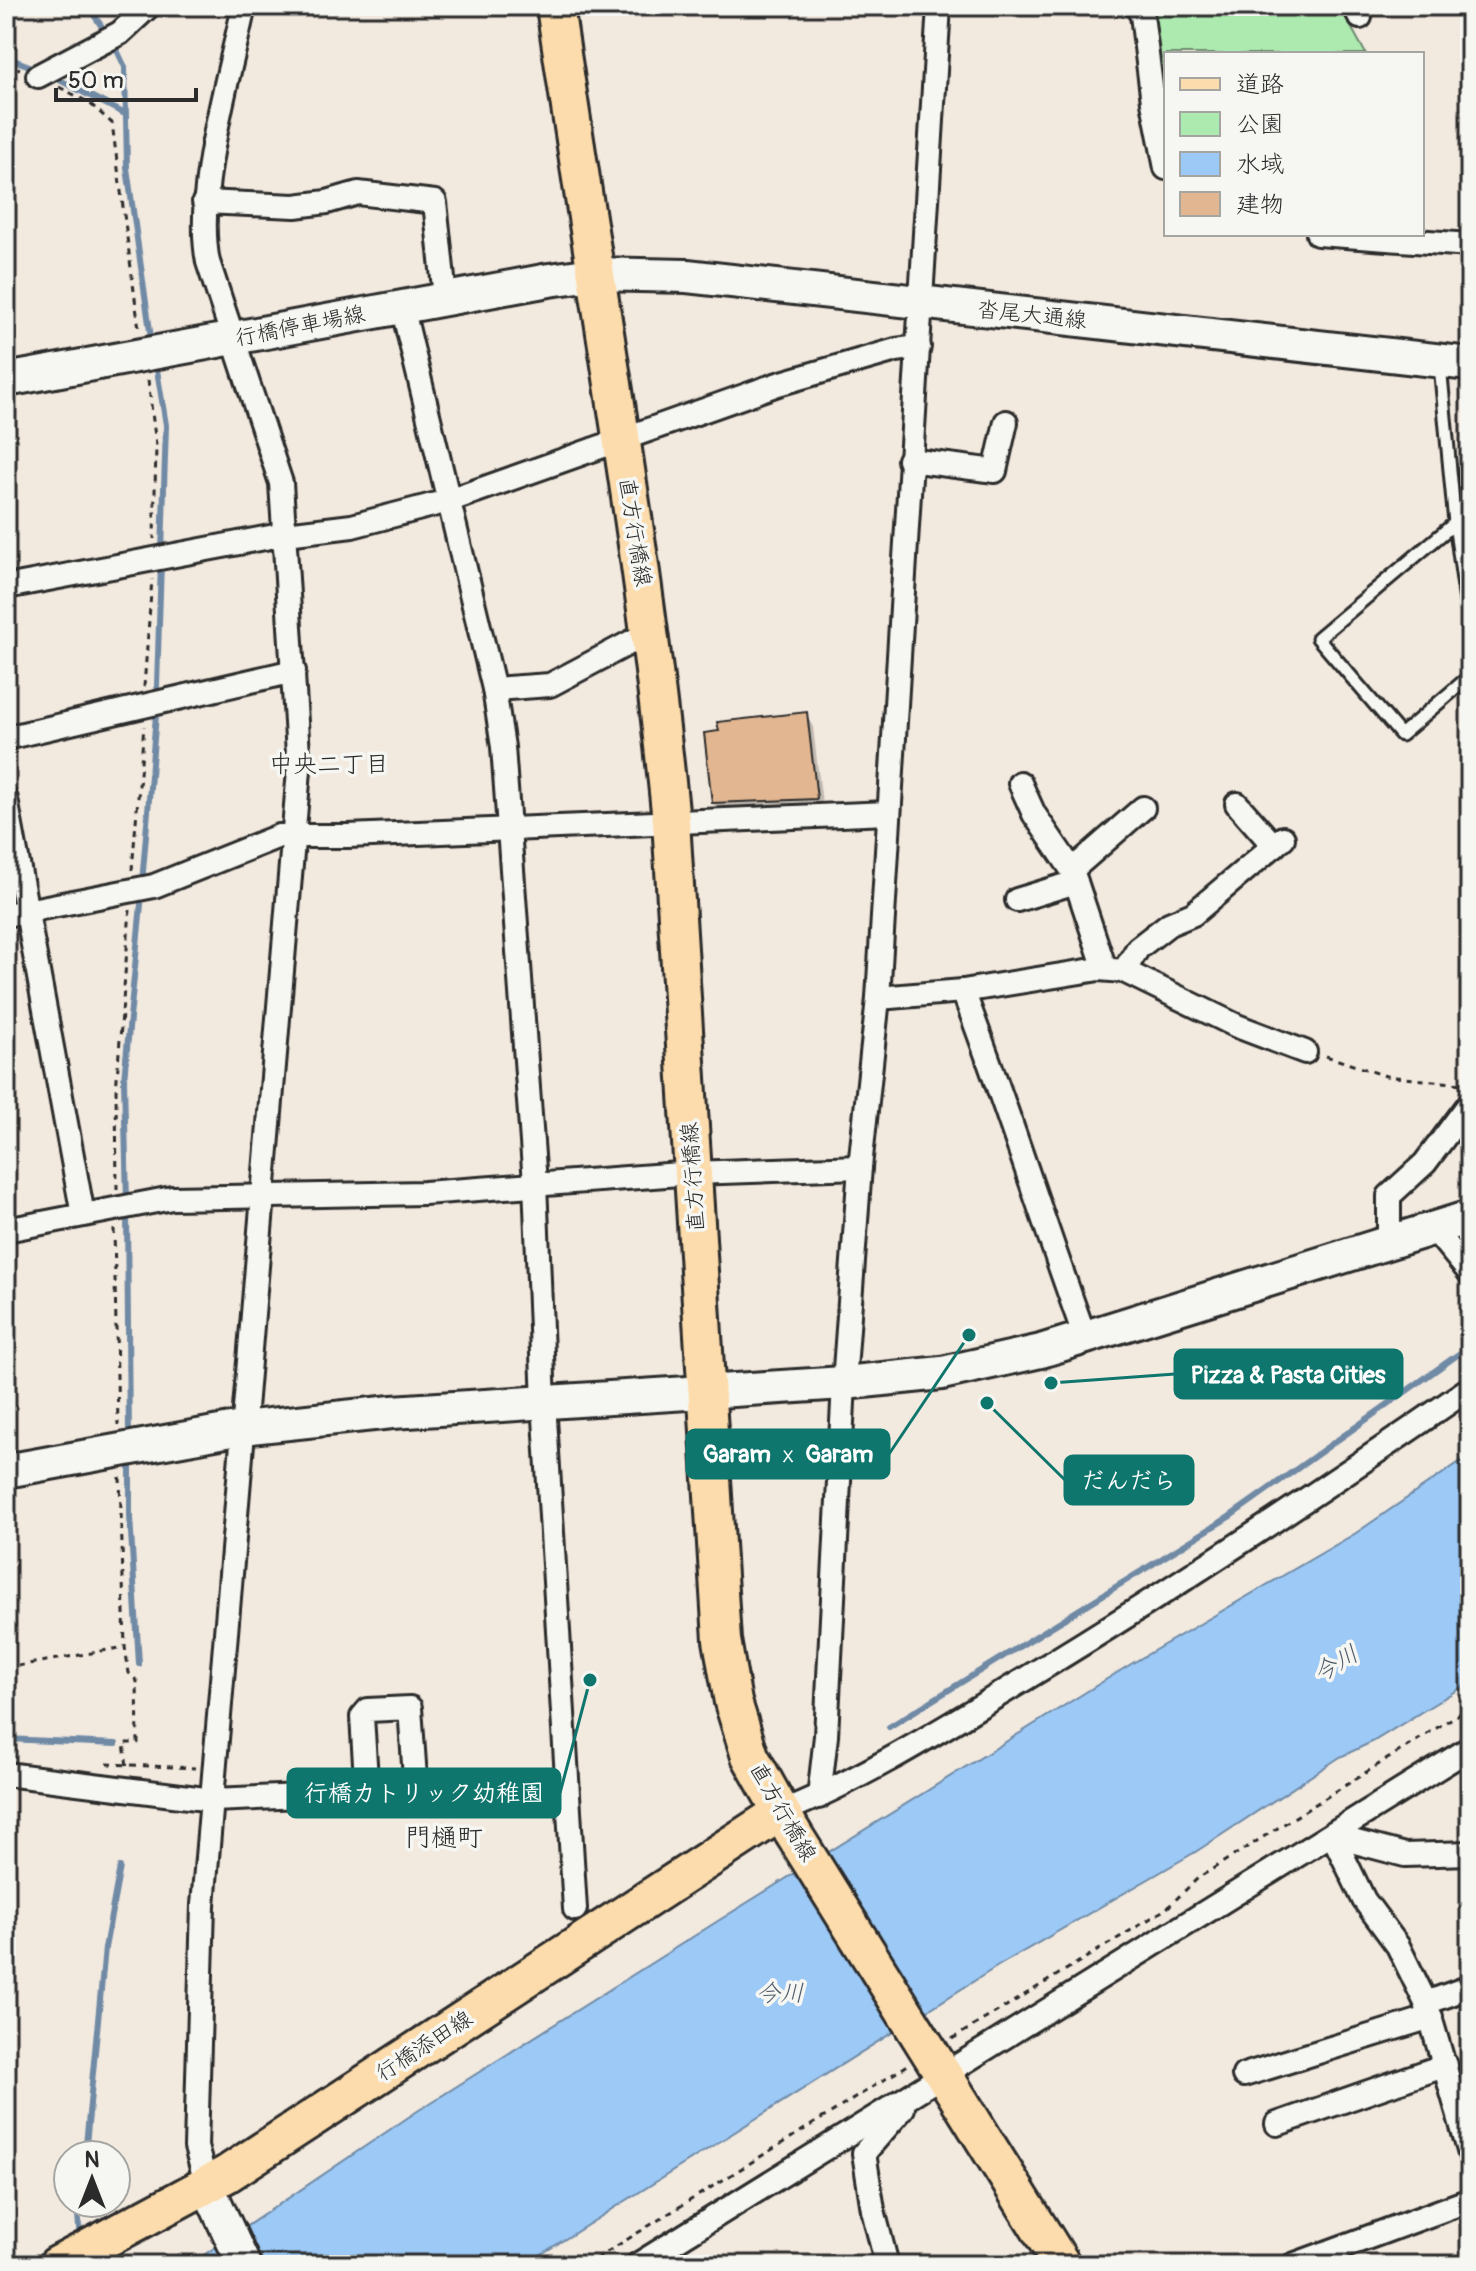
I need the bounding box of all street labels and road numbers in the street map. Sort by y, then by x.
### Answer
street label: 沓尾大通線 [976,295,1088,335]
street label: 行橋停車場線 [233,300,367,352]
street label: 直方行橋線 [613,475,657,589]
street label: 直方行橋線 [675,1121,711,1233]
street label: 直方行橋線 [743,1757,823,1867]
street label: 行橋添田線 [370,2004,478,2088]

